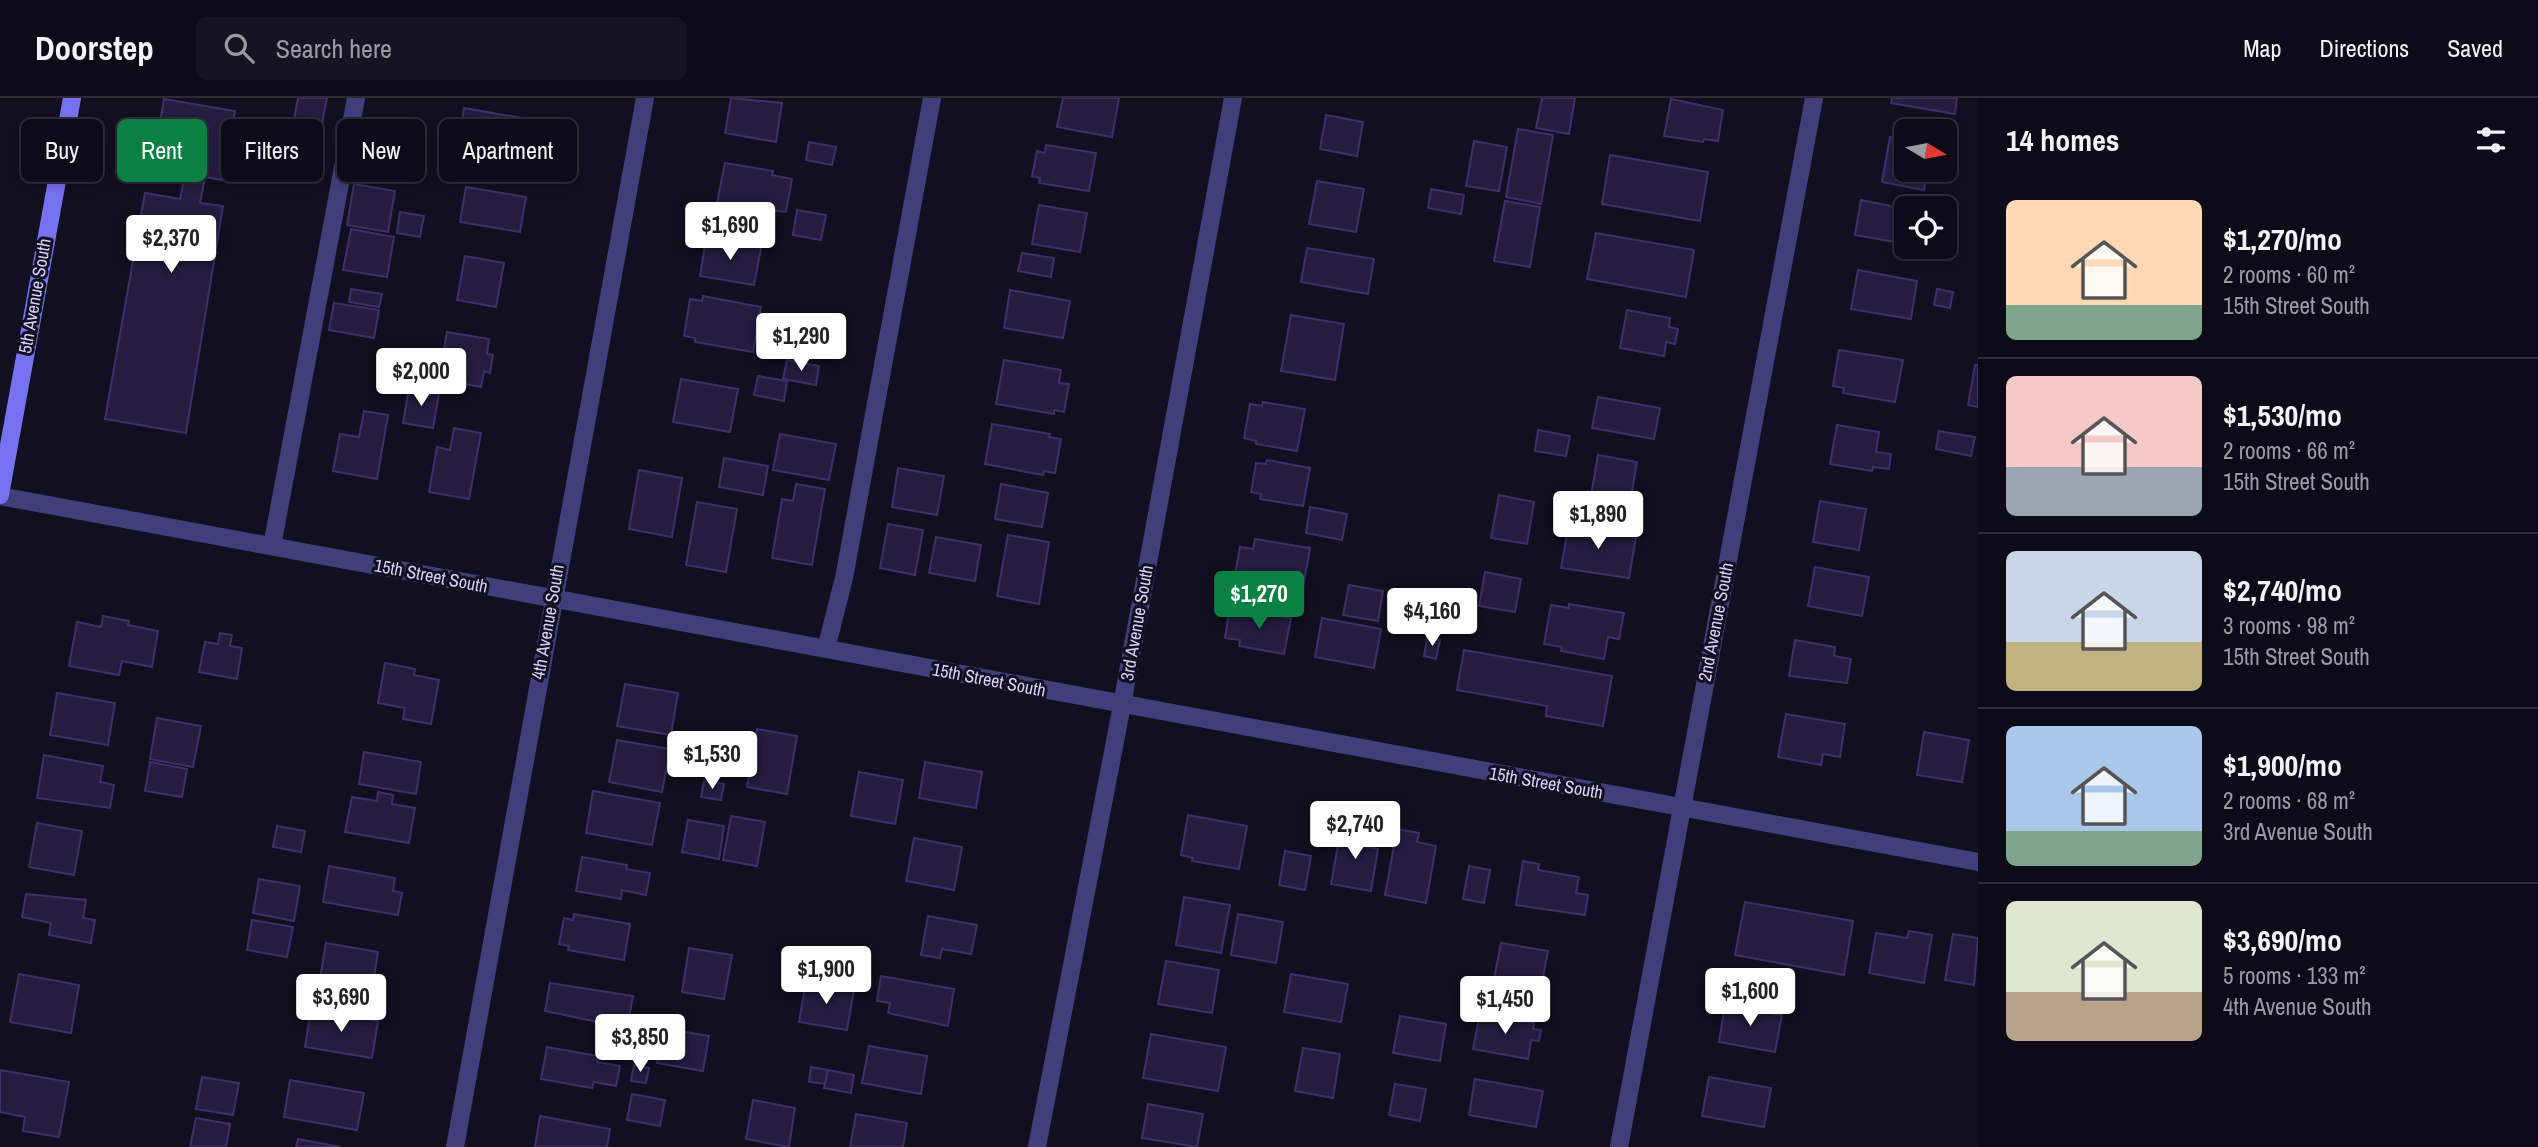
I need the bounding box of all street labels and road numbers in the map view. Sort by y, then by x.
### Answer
street label: 5th Avenue South [12,236,57,355]
street label: 15th Street South [372,552,490,599]
street label: 2nd Avenue South [1692,560,1739,683]
street label: 4th Avenue South [525,562,570,681]
street label: 3rd Avenue South [1114,563,1159,683]
street label: 15th Street South [930,656,1048,703]
street label: 15th Street South [1487,760,1605,805]

